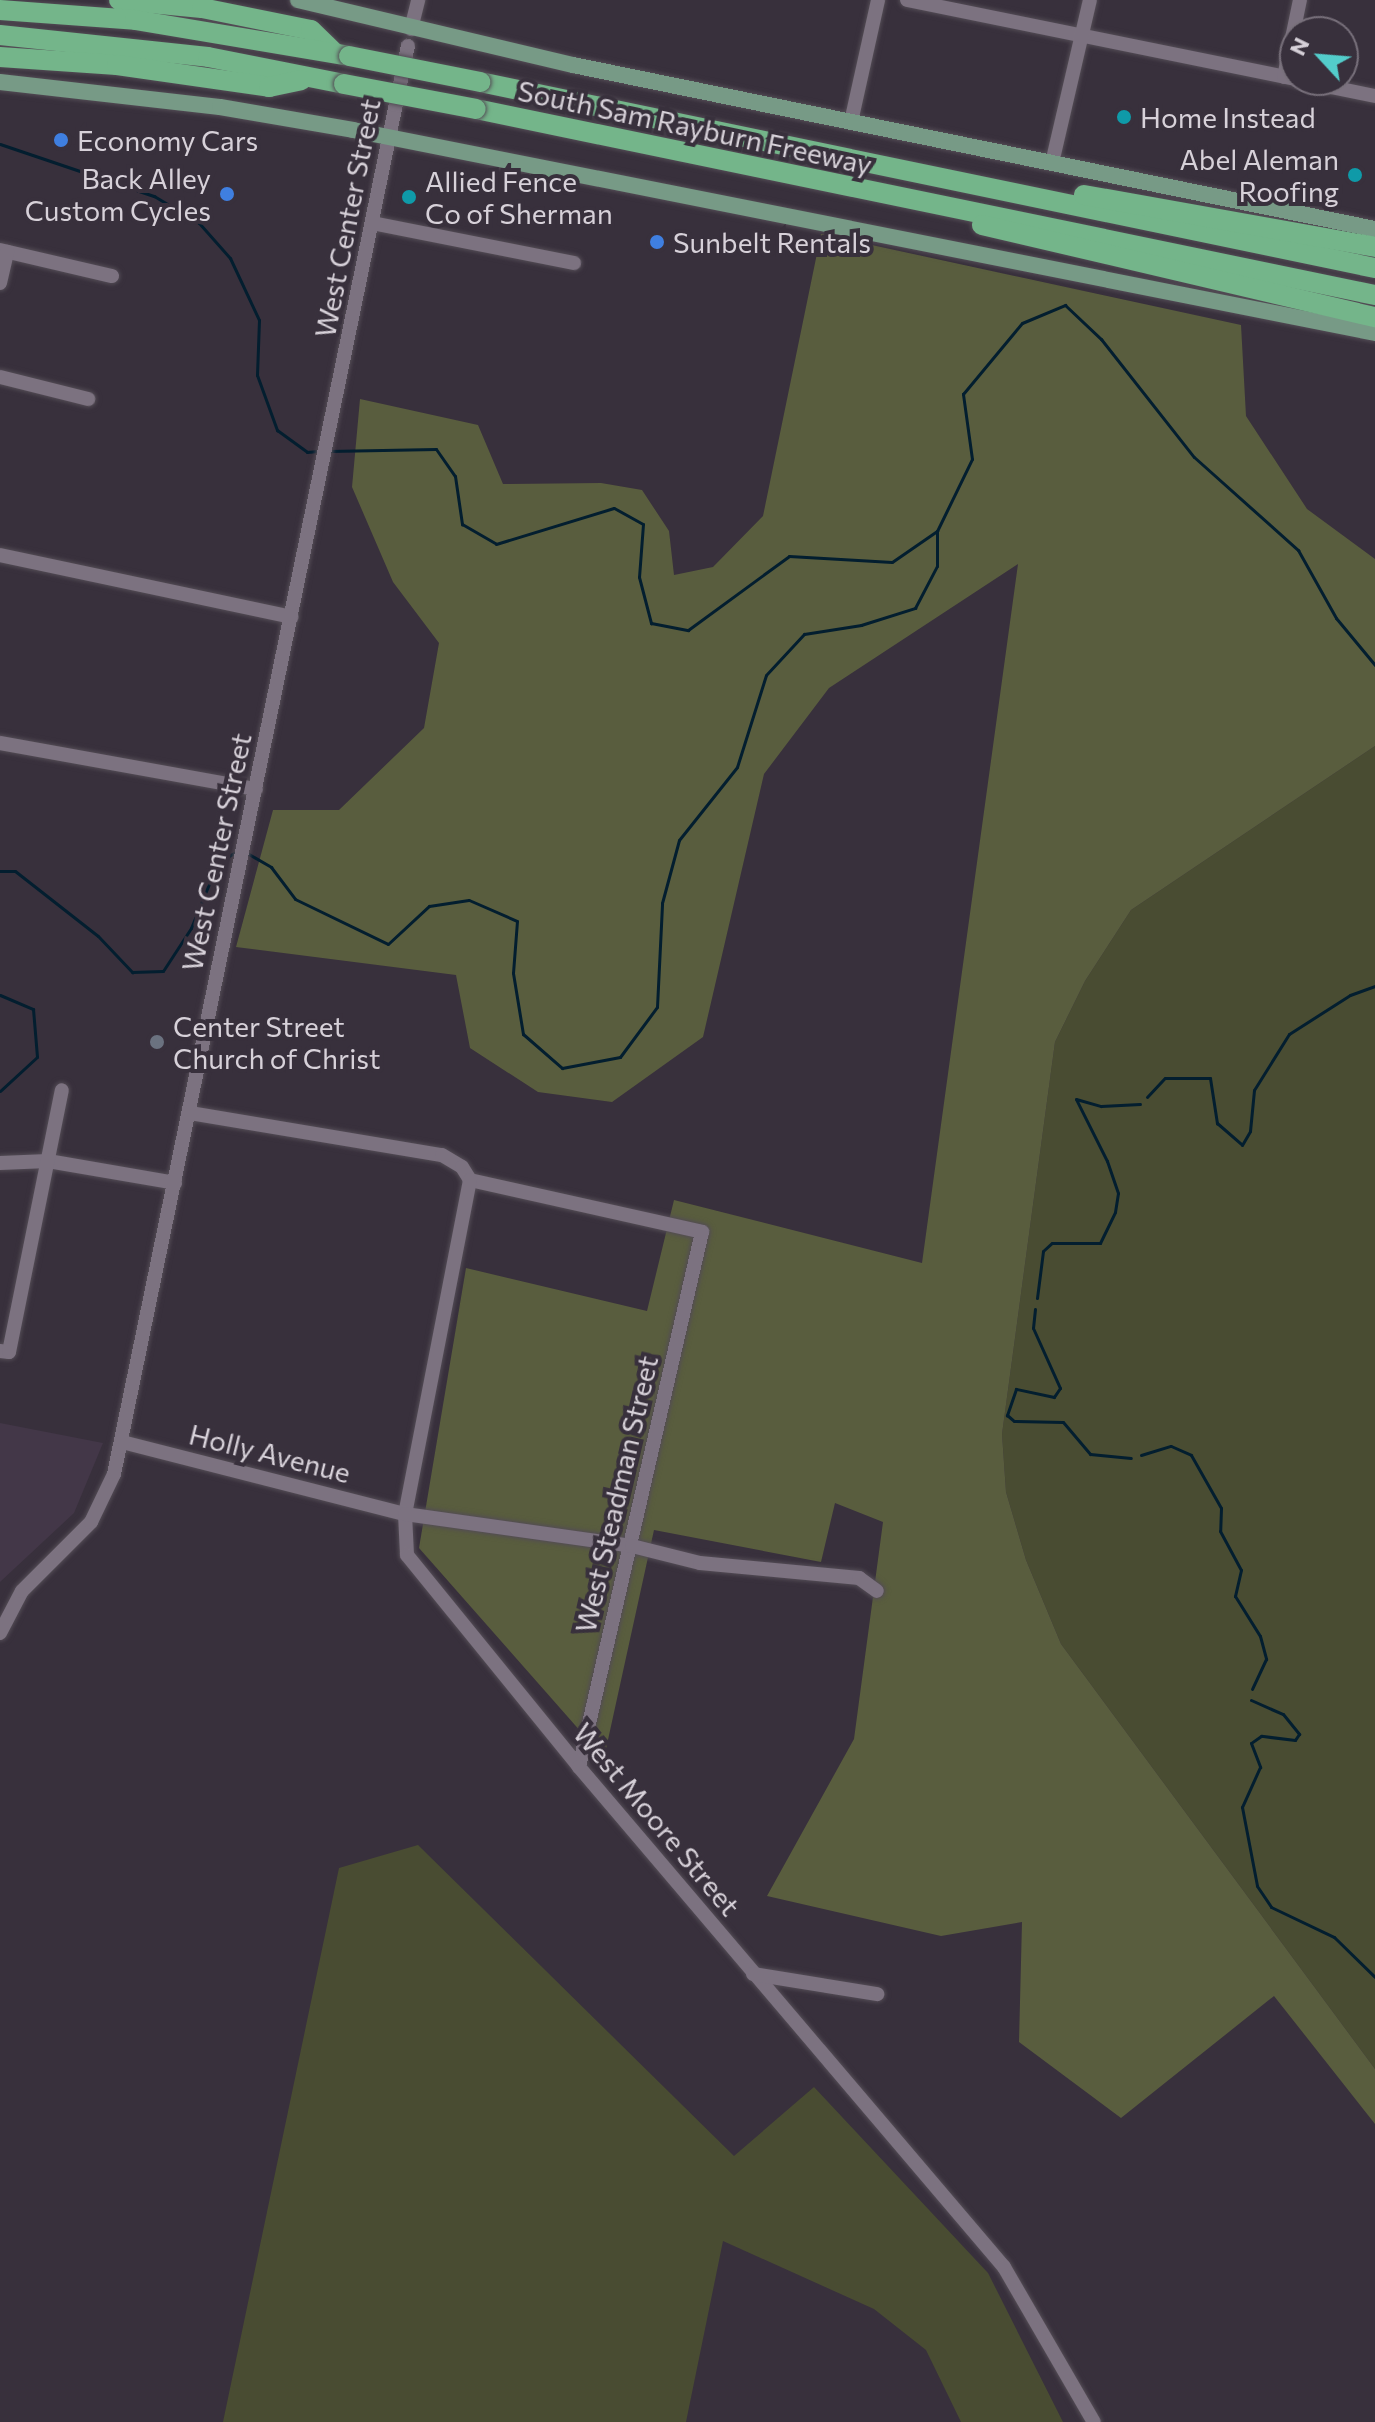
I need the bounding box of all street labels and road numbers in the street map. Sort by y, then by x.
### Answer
street label: South Sam Rayburn Freeway [515,73,875,181]
street label: West Center Street [307,96,387,340]
street label: West Center Street [174,730,258,974]
street label: West Steadman Street [568,1352,664,1636]
street label: Holly Avenue [186,1417,354,1489]
street label: West Moore Street [567,1716,747,1922]

